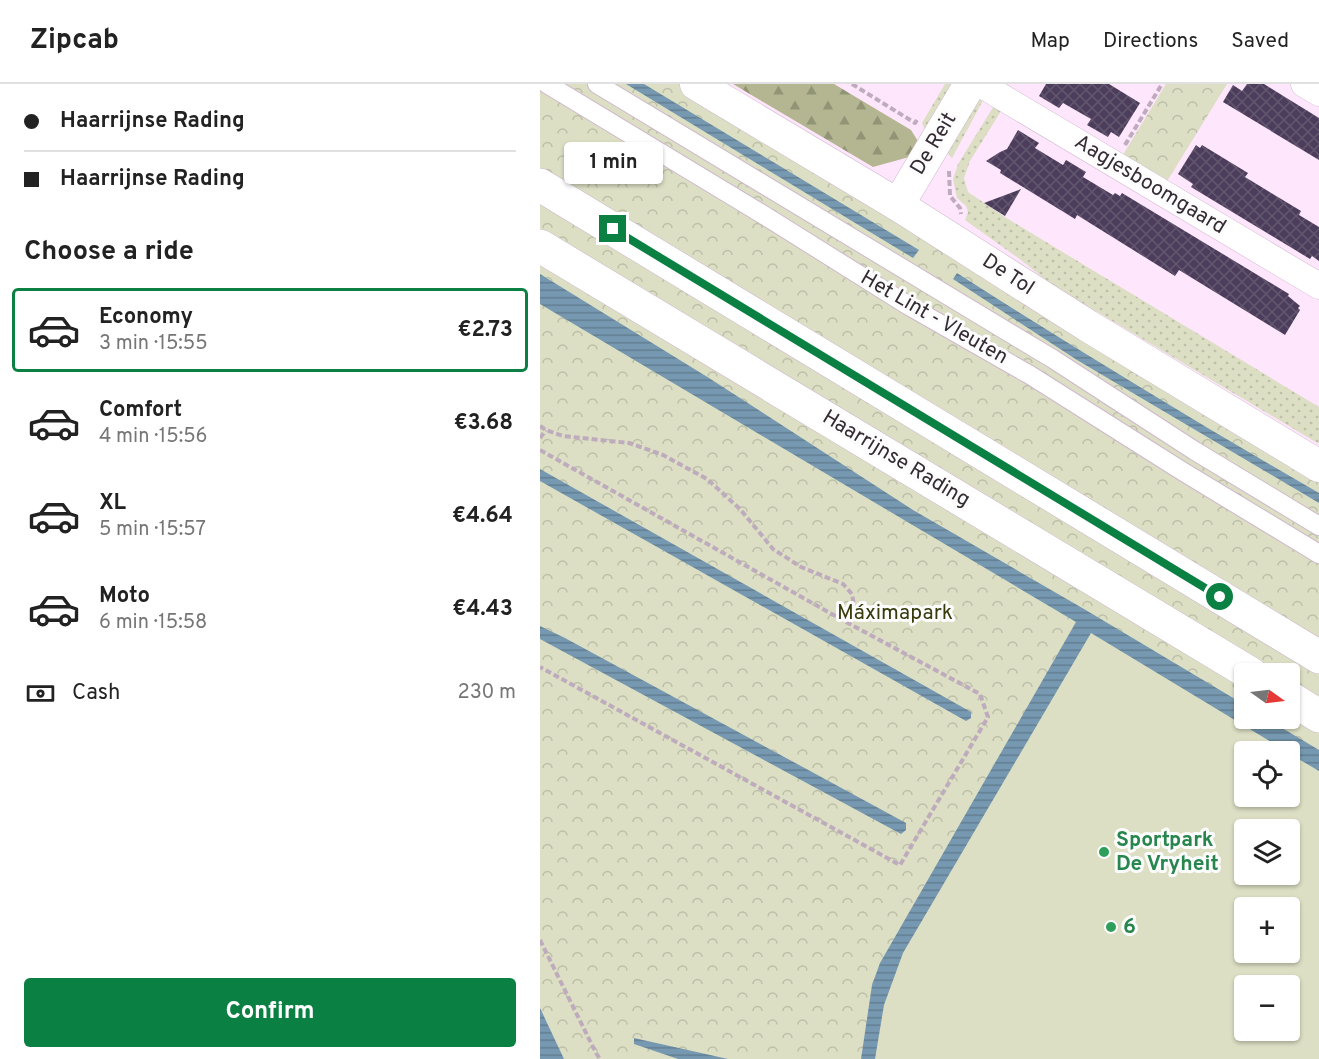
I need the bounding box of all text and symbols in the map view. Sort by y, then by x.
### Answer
text: Zipcab [30,23,119,59]
text: Map [1030,28,1070,55]
text: Directions [1103,28,1198,55]
text: Saved [1231,28,1289,55]
text: Haarrijnse Rading [60,108,245,135]
street label: De Reit [905,108,963,180]
street label: Aagjesboomgaard [1069,129,1231,241]
callout: 1 min [563,142,662,184]
text: 1 min [589,150,638,176]
text: Haarrijnse Rading [60,166,245,193]
route end [599,215,626,242]
text: Choose a ride [24,235,194,269]
street label: De Tol [977,248,1039,302]
street label: Het Lint - Vleuten [855,265,1013,371]
icon: car [27,303,81,357]
text: Economy [99,304,193,331]
text: €2.73 [457,317,513,344]
text: 3 min · 15:55 [99,331,208,357]
icon: car [27,396,81,450]
text: Comfort [99,397,182,424]
street label: Haarrijnse Rading [817,404,975,514]
text: €3.68 [454,410,513,437]
text: 4 min · 15:56 [99,424,208,450]
icon: car [27,489,81,543]
text: XL [99,490,126,517]
text: €4.64 [452,503,513,530]
text: 5 min · 15:57 [99,517,206,543]
icon: car [27,582,81,636]
text: Moto [99,583,150,610]
route start [1206,583,1233,610]
text: €4.43 [452,596,513,623]
park label: Máximapark [837,600,953,627]
text: 6 min · 15:58 [99,610,207,636]
north arrow [1234,663,1300,729]
map controls [1234,663,1300,1041]
icon: cash [24,677,57,710]
text: Cash [72,680,121,707]
text: 230 m [457,680,516,706]
button: locate [1234,741,1300,807]
button: layers [1234,819,1300,885]
place label: Sportpark De Vryheit [1116,827,1219,878]
marker: Sportpark De Vryheit [1097,845,1111,859]
button: + [1234,897,1300,963]
place label: 6 [1123,914,1136,941]
marker: 6 [1104,920,1118,934]
button: − [1234,975,1300,1041]
button: Confirm [24,978,516,1047]

